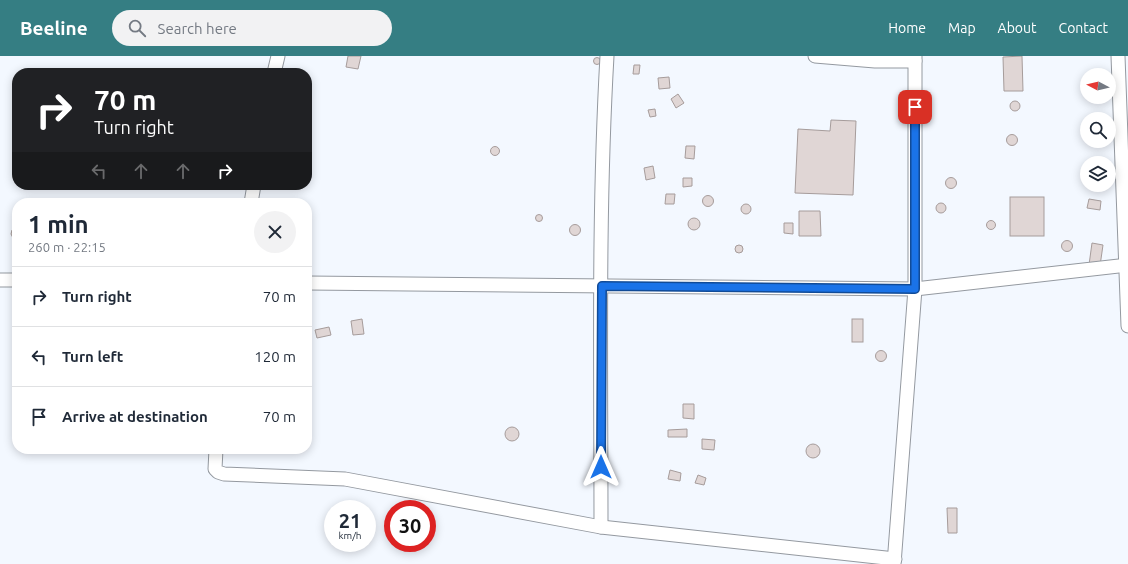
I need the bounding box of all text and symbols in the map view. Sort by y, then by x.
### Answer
search box [112,10,392,46]
text: Beeline [20,17,88,39]
icon: search [126,17,148,39]
text: Search here [158,20,237,37]
text: Home [888,20,926,36]
text: Map [948,20,976,36]
text: About [998,20,1037,36]
text: Contact [1059,20,1108,36]
north arrow [1080,68,1116,104]
map controls [1080,68,1116,192]
icon: right [28,84,80,136]
text: 70 m [94,84,156,115]
pin [898,90,932,124]
icon: arrive [904,96,926,118]
button: search [1080,112,1116,148]
text: Turn right [94,117,174,137]
button: layers [1080,156,1116,192]
icon: left [88,160,110,182]
icon: ahead [130,160,152,182]
icon: ahead [172,160,194,182]
icon: right [214,160,236,182]
text: 1 min [28,211,89,238]
button: close [254,211,296,253]
text: 260 m · 22:15 [28,240,106,254]
icon: right [28,286,50,308]
text: Turn right [62,288,132,305]
text: 70 m [263,288,296,305]
icon: left [28,346,50,368]
text: Turn left [62,348,123,365]
text: 120 m [254,348,296,365]
icon: arrive [28,406,50,428]
text: Arrive at destination [62,408,208,425]
text: 70 m [263,408,296,425]
position arrow [580,446,622,488]
speed limit sign: 30 [384,500,436,552]
text: 21 [339,509,361,532]
text: km/h [338,530,362,541]

